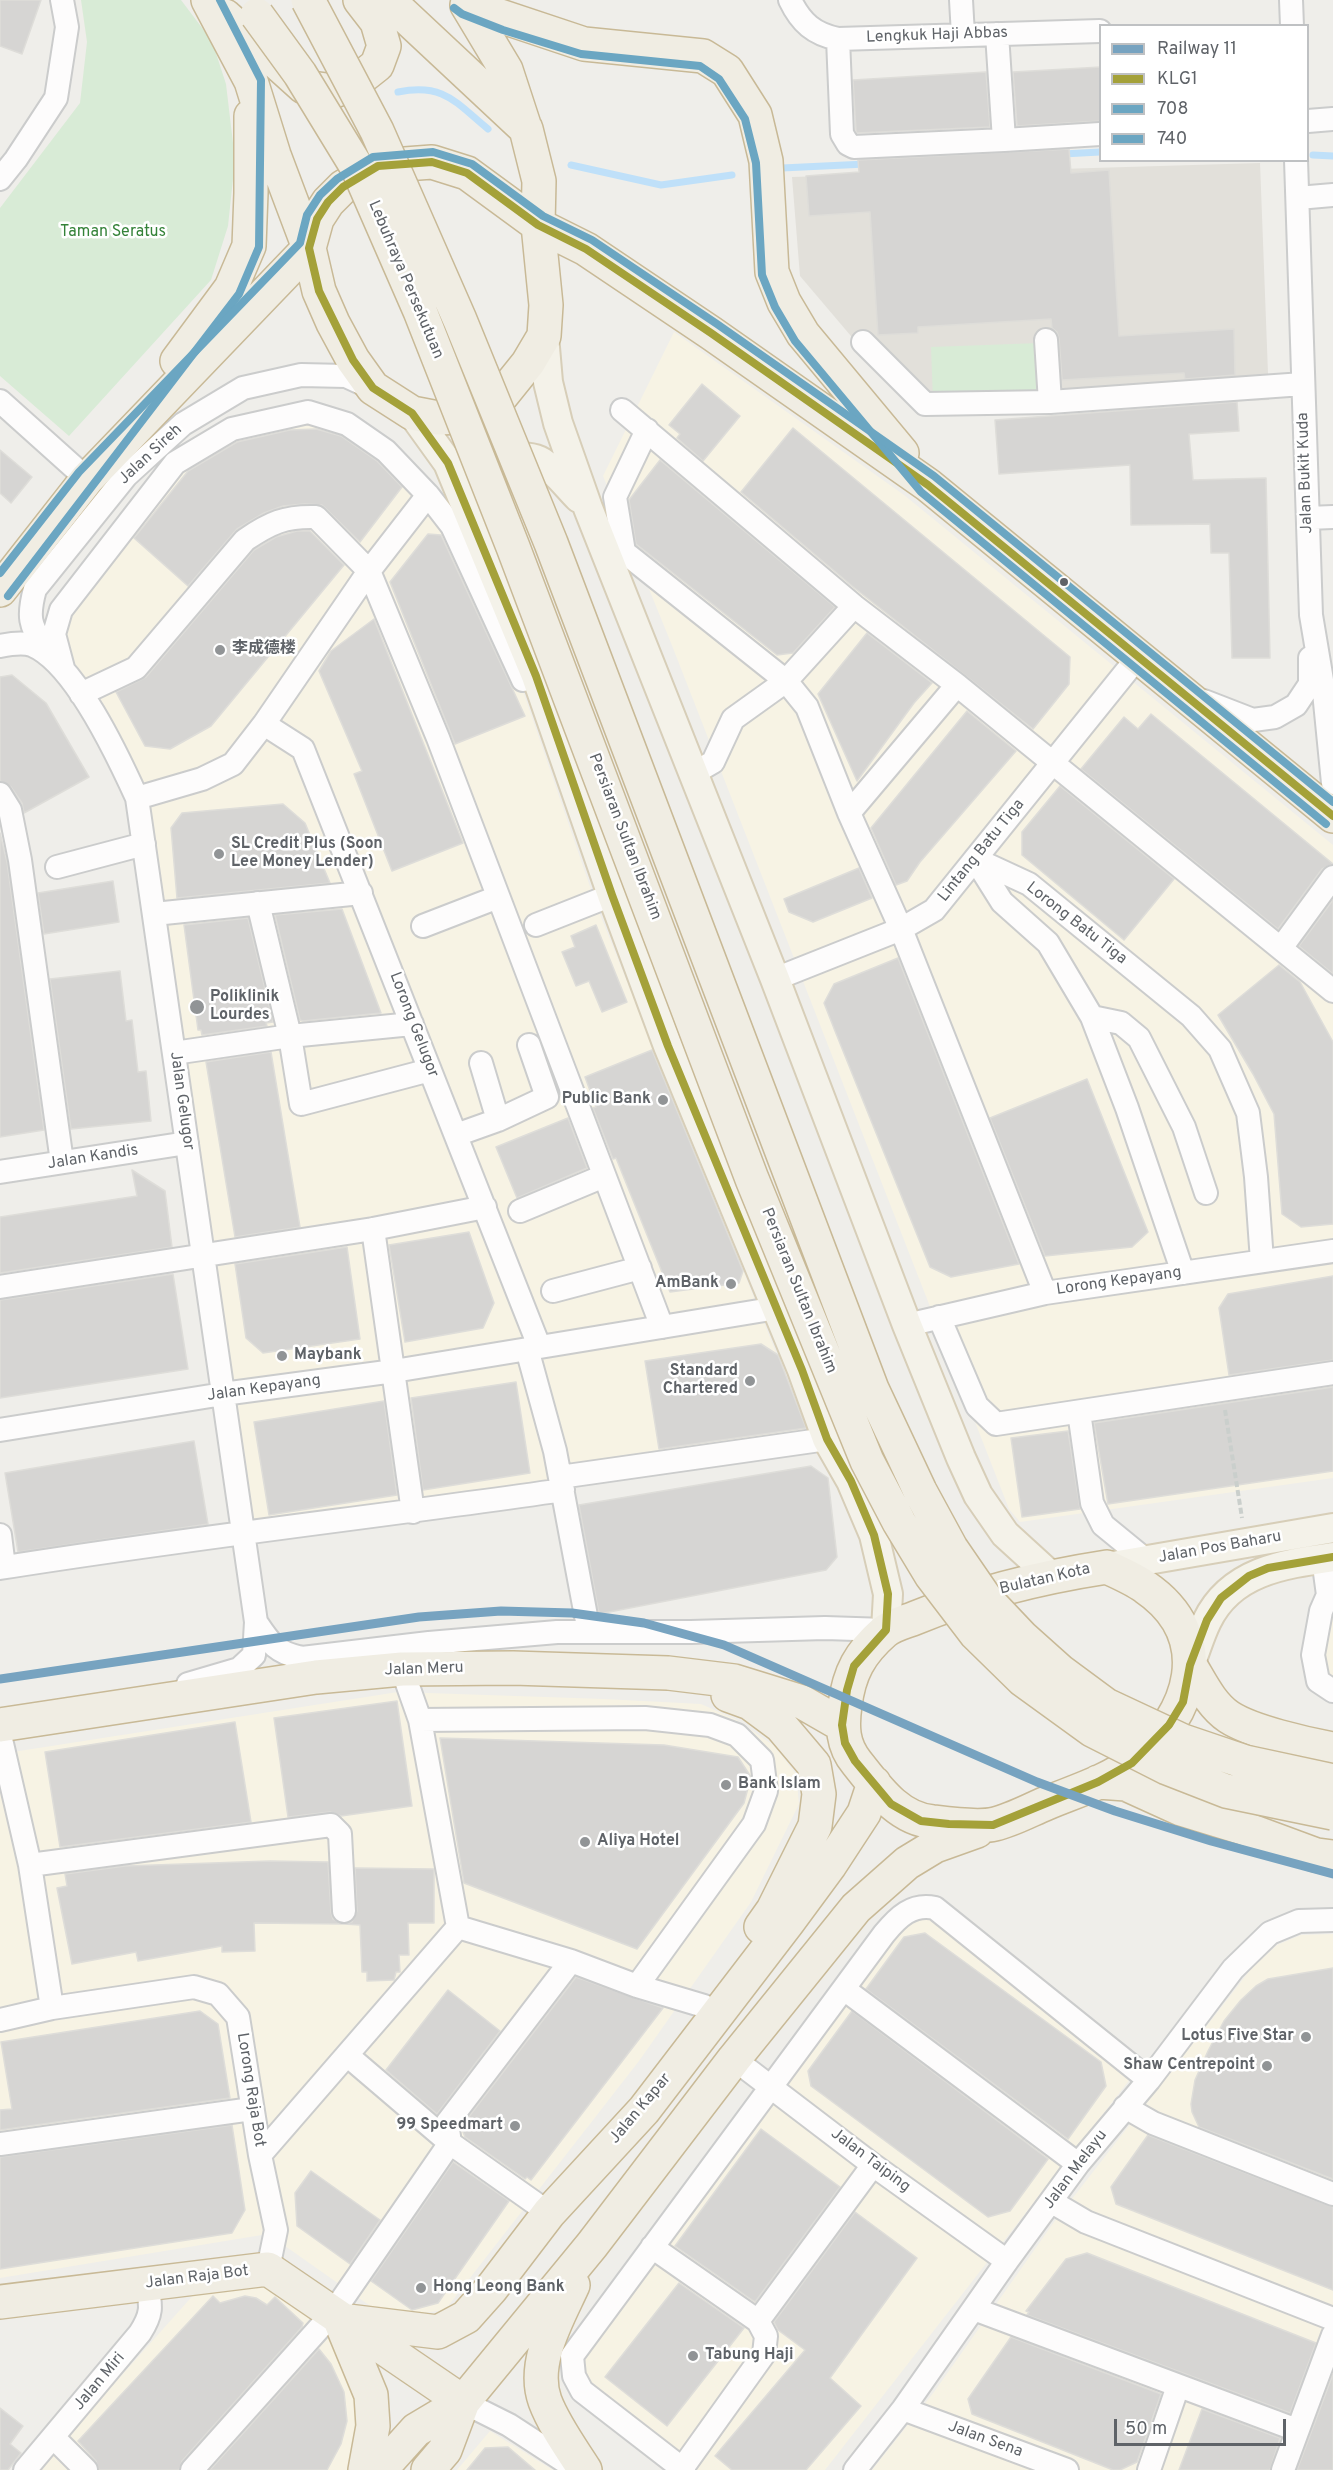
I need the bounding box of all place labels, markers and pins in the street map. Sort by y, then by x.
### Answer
unlabelled marker [1058,576,1070,588]
place label: 李成德楼 [232,640,296,660]
marker: 李成德楼 [213,643,227,657]
place label: SL Credit Plus (Soon Lee Money Lender) [231,835,383,873]
marker: SL Credit Plus (Soon Lee Money Lender) [212,847,226,861]
place label: Poliklinik Lourdes [210,988,279,1026]
marker: Poliklinik Lourdes [188,998,206,1016]
place label: Public Bank [562,1090,651,1110]
marker: Public Bank [656,1093,670,1107]
place label: AmBank [655,1274,719,1294]
marker: AmBank [724,1277,738,1291]
place label: Maybank [294,1346,362,1366]
marker: Maybank [275,1349,289,1363]
place label: Standard Chartered [663,1362,738,1400]
marker: Standard Chartered [743,1374,757,1388]
place label: Bank Islam [738,1775,821,1795]
marker: Bank Islam [719,1778,733,1792]
place label: Aliya Hotel [597,1832,679,1852]
marker: Aliya Hotel [578,1835,592,1849]
place label: Lotus Five Star [1181,2027,1294,2047]
marker: Lotus Five Star [1299,2030,1313,2044]
place label: Shaw Centrepoint [1123,2056,1255,2076]
marker: Shaw Centrepoint [1260,2059,1274,2073]
place label: 99 Speedmart [396,2116,503,2136]
marker: 99 Speedmart [508,2119,522,2133]
place label: Hong Leong Bank [433,2278,565,2298]
marker: Hong Leong Bank [414,2281,428,2295]
place label: Tabung Haji [705,2346,794,2366]
marker: Tabung Haji [686,2349,700,2363]

